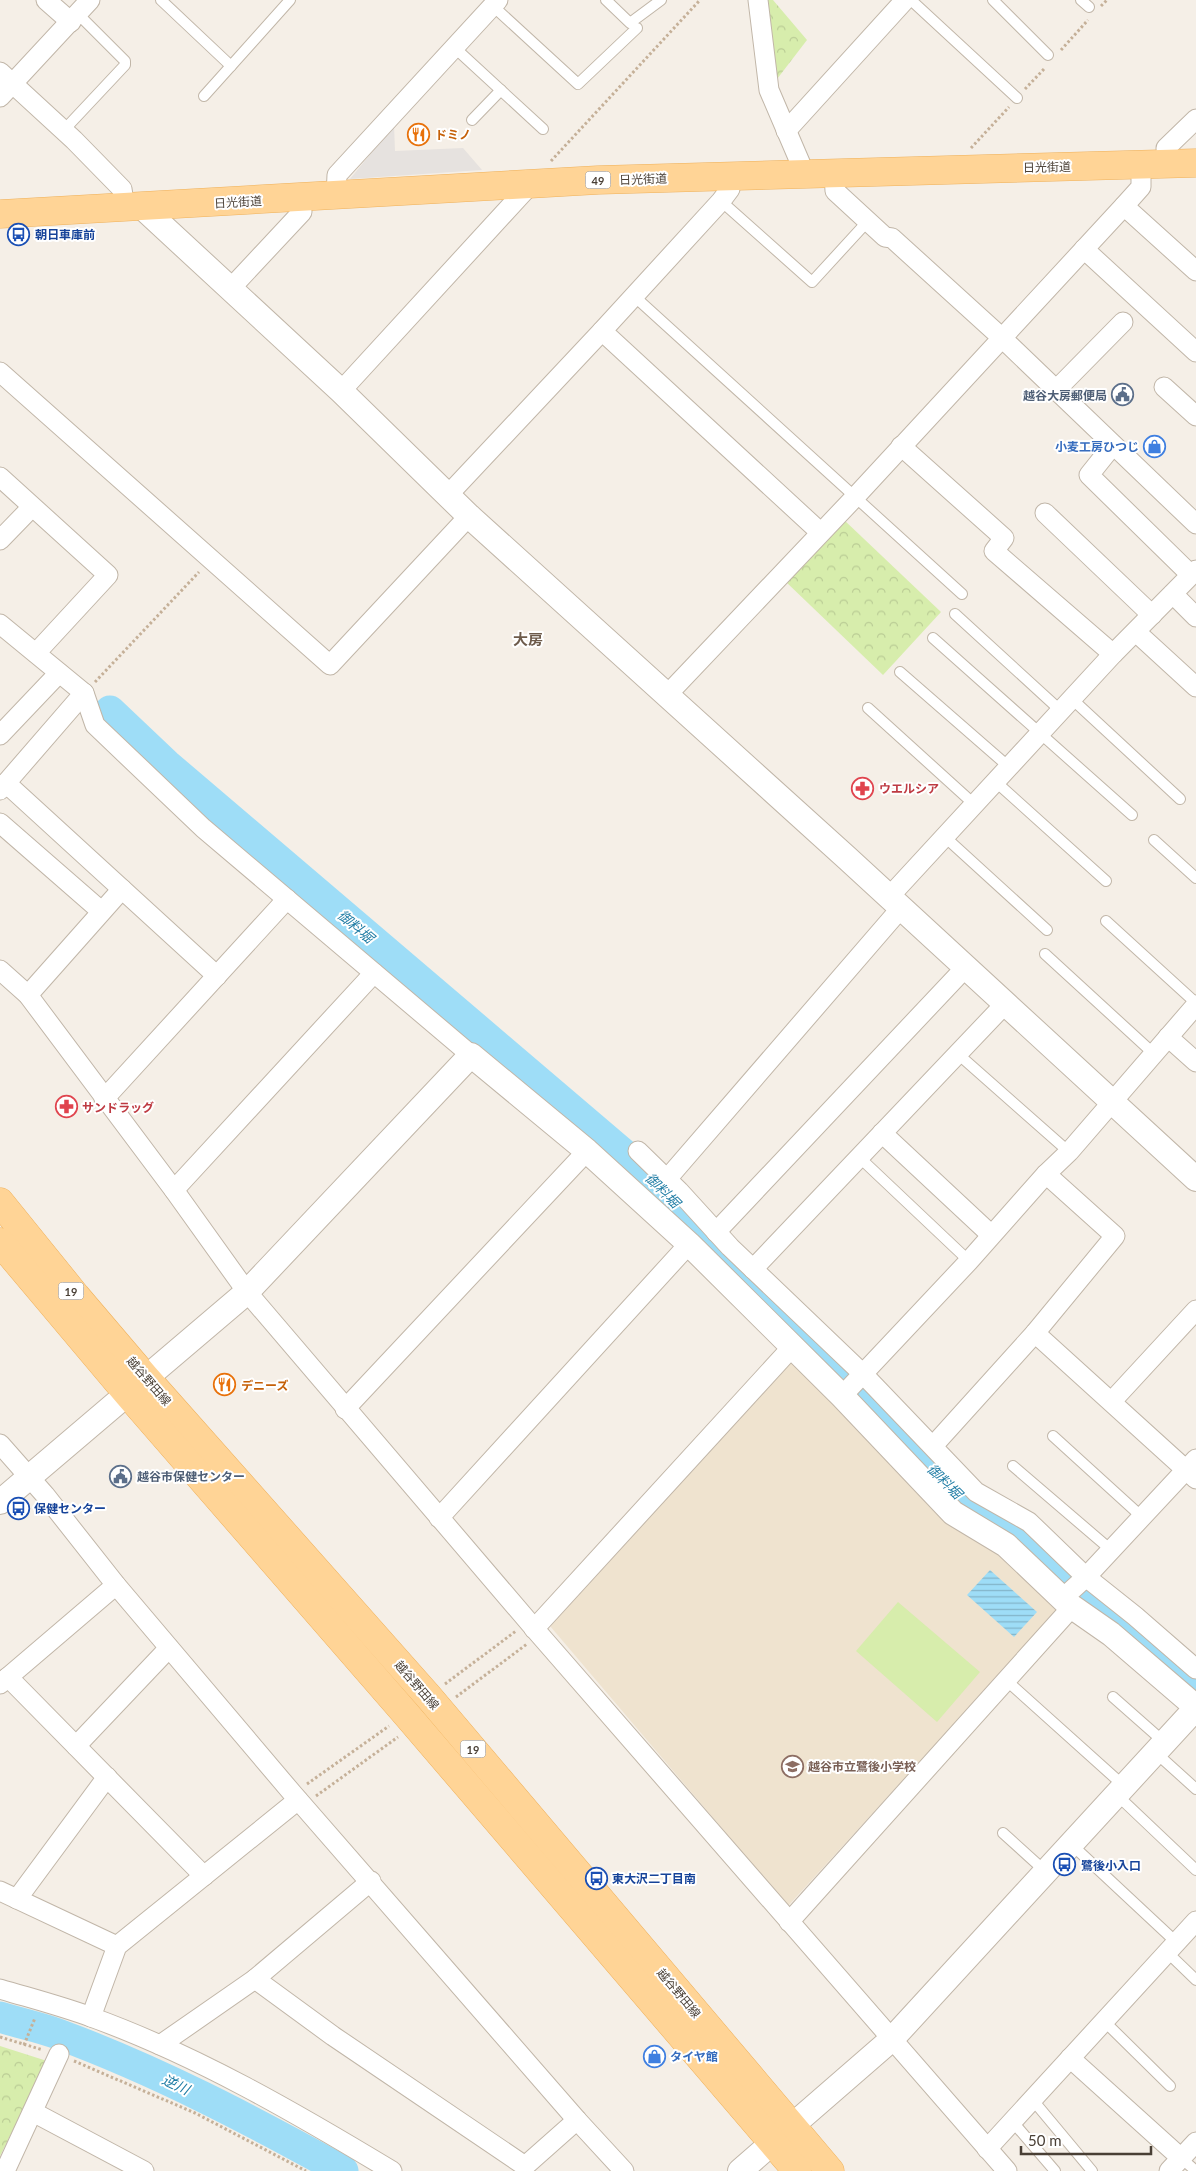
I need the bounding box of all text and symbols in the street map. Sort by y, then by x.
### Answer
restaurant icon: ドミノ [407,122,431,146]
place label: ドミノ [435,127,471,142]
street label: 日光街道 [1023,159,1071,175]
street label: 日光街道 [619,171,667,187]
road number: 49 [586,172,610,188]
street label: 日光街道 [214,193,262,211]
bus stop icon: 朝日車庫前 [7,222,31,246]
place label: 朝日車庫前 [35,227,95,242]
public building icon: 越谷大房郵便局 [1111,383,1135,407]
place label: 越谷大房郵便局 [1023,388,1107,403]
shop icon: 小麦工房ひつじ [1143,434,1167,458]
place label: 小麦工房ひつじ [1055,439,1139,454]
district label: 大房 [513,630,543,648]
pharmacy icon: ウエルシア [851,776,875,800]
place label: ウエルシア [879,781,939,796]
water label: 御料堀 [334,906,379,947]
pharmacy icon: サンドラッグ [54,1095,78,1119]
place label: サンドラッグ [82,1100,154,1115]
water label: 御料堀 [642,1169,685,1212]
road number: 19 [58,1282,84,1300]
street label: 越谷野田線 [124,1353,174,1409]
restaurant icon: デニーズ [213,1373,237,1397]
place label: デニーズ [241,1378,288,1393]
water label: 御料堀 [924,1460,967,1503]
public building icon: 越谷市保健センター [109,1464,133,1488]
place label: 越谷市保健センター [137,1469,245,1484]
bus stop icon: 保健センター [6,1496,30,1520]
place label: 保健センター [34,1501,106,1516]
street label: 越谷野田線 [392,1657,442,1713]
road number: 19 [460,1740,486,1758]
school or university icon: 越谷市立鷺後小学校 [780,1754,804,1778]
place label: 越谷市立鷺後小学校 [808,1759,916,1774]
bus stop icon: 鷺後小入口 [1053,1853,1077,1877]
place label: 鷺後小入口 [1081,1858,1141,1873]
bus stop icon: 東大沢二丁目南 [584,1866,608,1890]
place label: 東大沢二丁目南 [612,1871,696,1886]
street label: 越谷野田線 [654,1965,704,2021]
shop icon: タイヤ館 [642,2044,666,2068]
place label: タイヤ館 [670,2049,718,2064]
water label: 逆川 [160,2070,194,2098]
scale bar [1021,2124,1151,2156]
text: 50 m [1028,2131,1062,2149]

